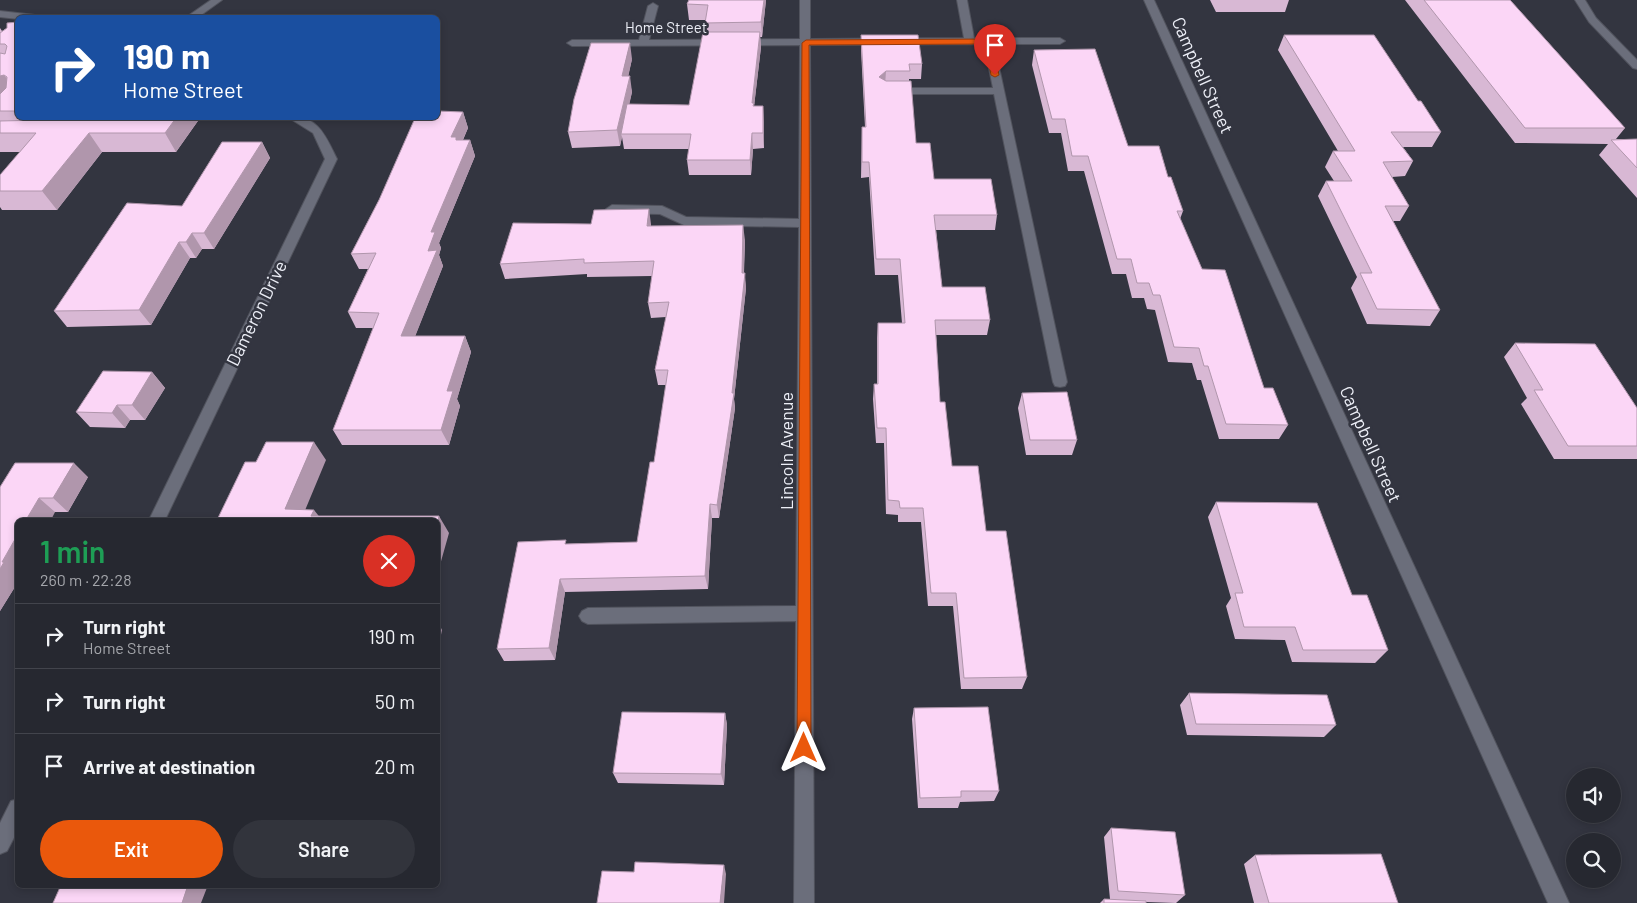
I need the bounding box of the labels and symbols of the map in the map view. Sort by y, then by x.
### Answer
street label: Campbell Street [1168,13,1238,137]
street label: Home Street [625,18,707,36]
pin [974,24,1016,75]
street label: Dameron Drive [221,257,291,369]
street label: Campbell Street [1336,382,1406,506]
street label: Lincoln Avenue [775,392,797,510]
position arrow [777,721,829,773]

